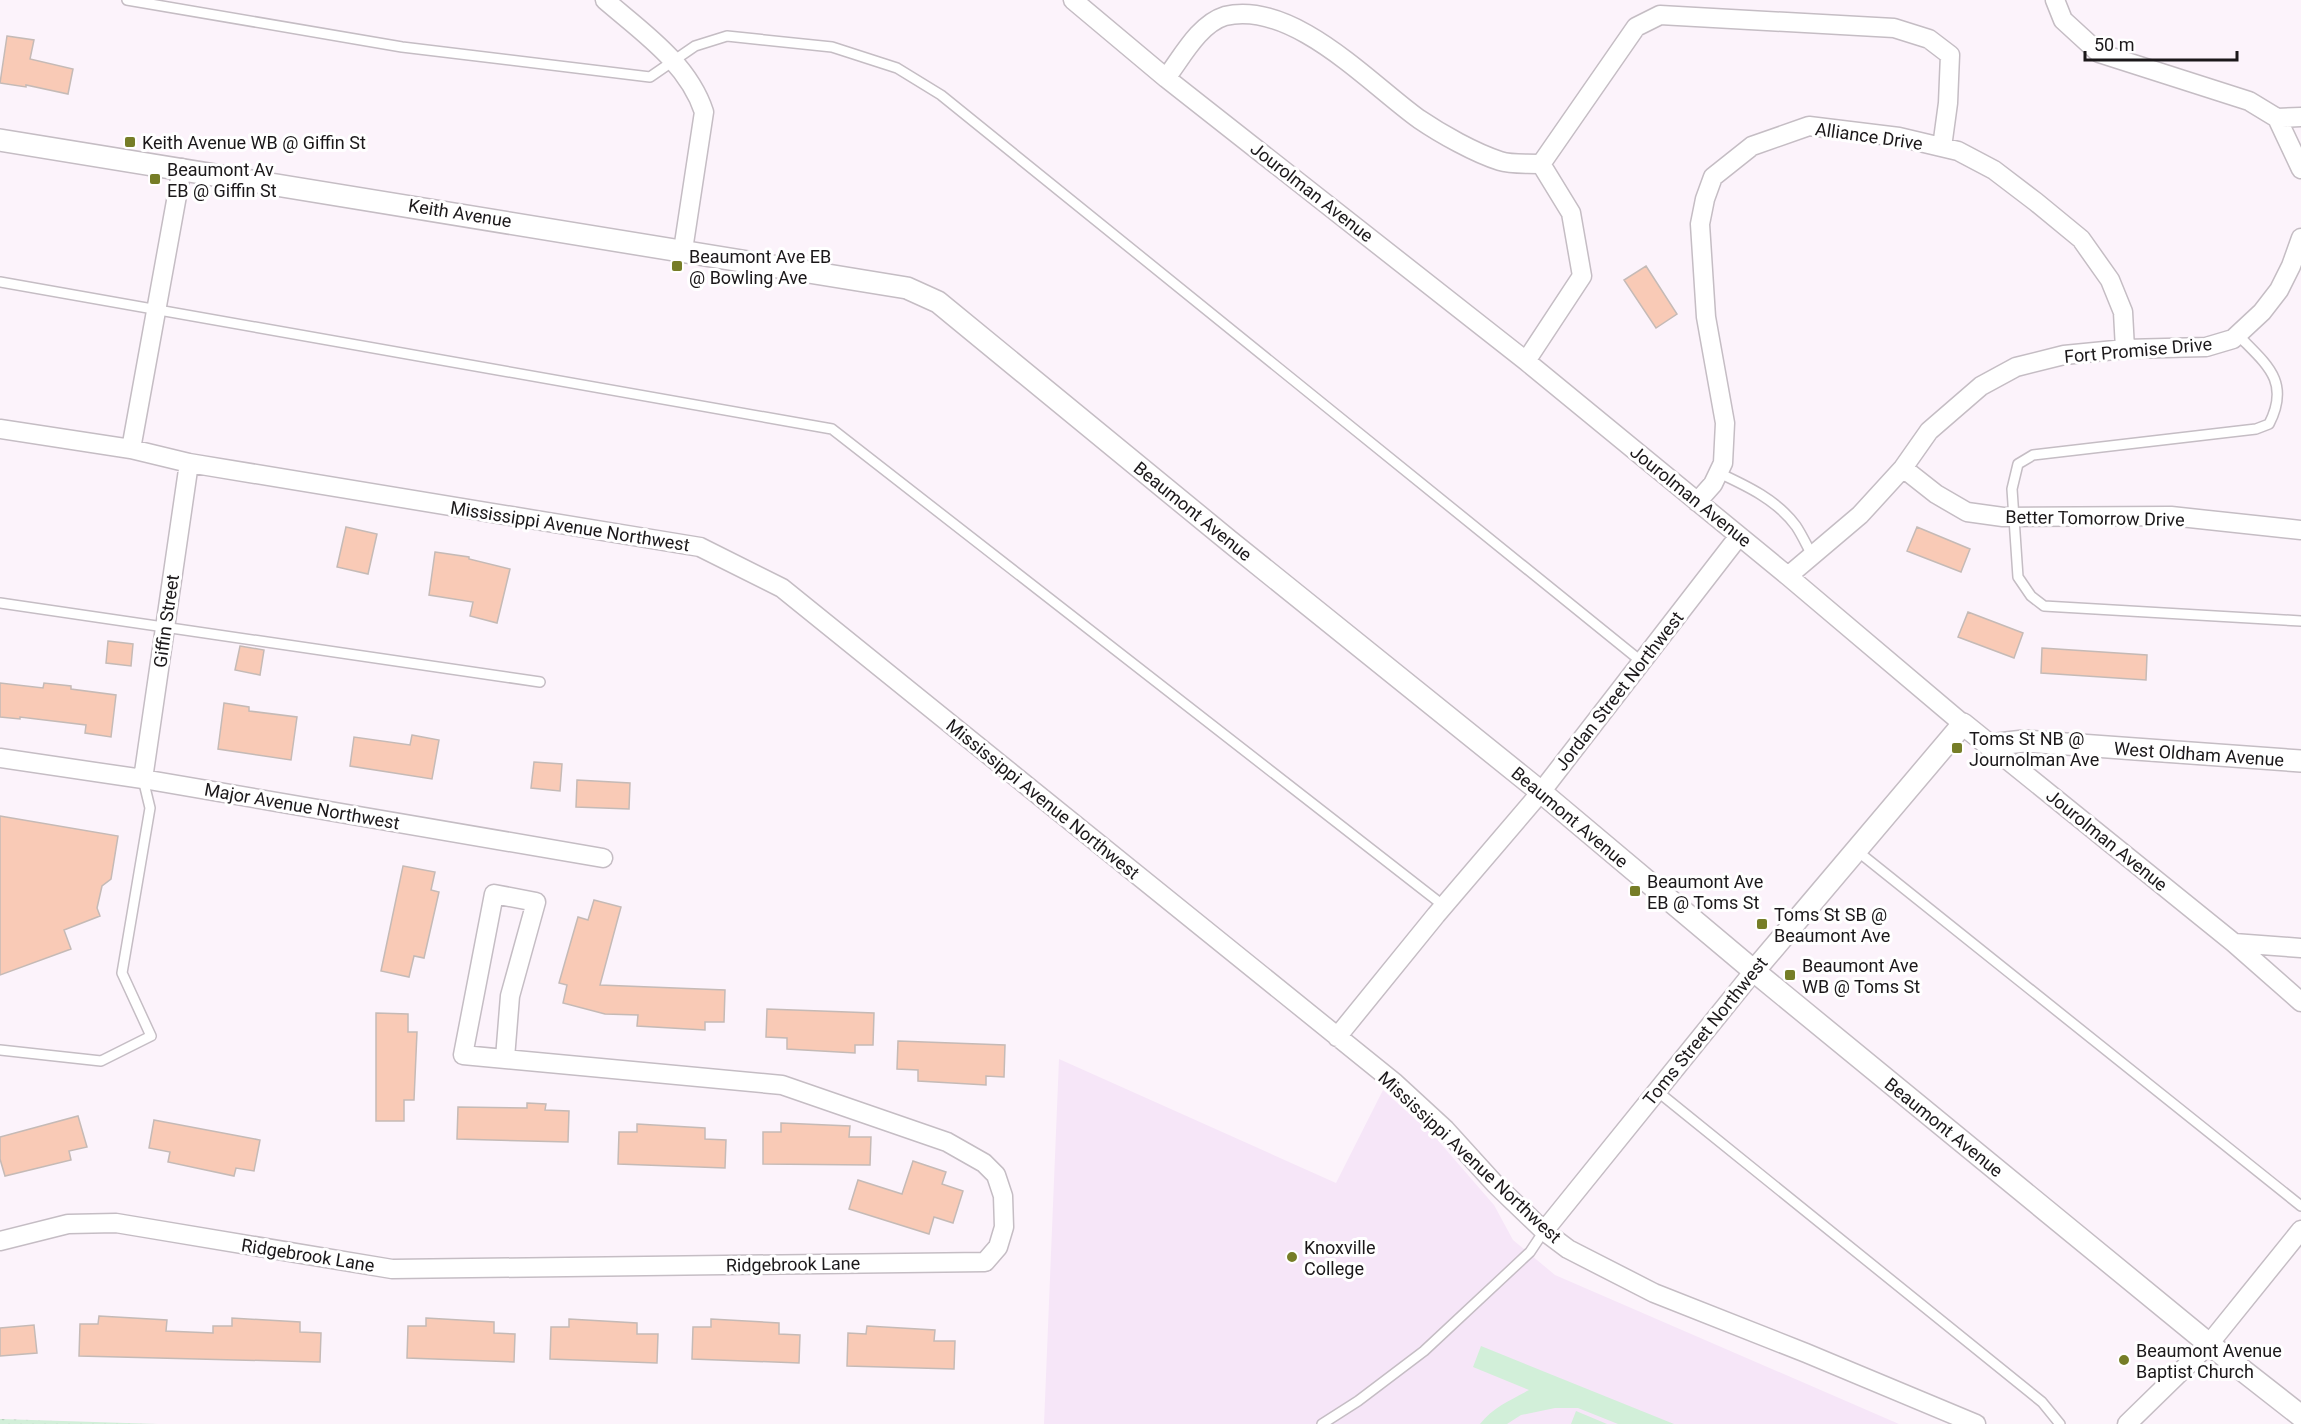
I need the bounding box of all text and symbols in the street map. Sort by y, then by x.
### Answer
scale bar [2085,24,2236,62]
text: 50 m [2094,34,2134,55]
street label: Alliance Drive [1814,118,1924,154]
place label: Keith Avenue WB @ Giffin St [142,132,366,153]
marker: Keith Avenue WB @ Giffin St [123,135,137,149]
street label: Jourolman Avenue [1247,138,1377,246]
place label: Beaumont Av EB @ Giffin St [167,159,277,201]
marker: Beaumont Av EB @ Giffin St [148,172,162,186]
street label: Keith Avenue [407,194,513,232]
place label: Beaumont Ave EB @ Bowling Ave [689,246,831,288]
marker: Beaumont Ave EB @ Bowling Ave [670,259,684,273]
street label: Fort Promise Drive [2063,333,2213,367]
street label: Jourolman Avenue [1626,441,1756,551]
street label: Beaumont Avenue [1130,457,1256,565]
street label: Mississippi Avenue Northwest [449,497,691,555]
street label: Better Tomorrow Drive [2005,506,2185,530]
street label: Giffin Street [149,573,183,669]
street label: Jordan Street Northwest [1550,607,1688,775]
street label: Mississippi Avenue Northwest [942,715,1144,883]
place label: Toms St NB @ Journolman Ave [1969,728,2099,770]
street label: West Oldham Avenue [2113,738,2285,770]
marker: Toms St NB @ Journolman Ave [1950,741,1964,755]
street label: Beaumont Avenue [1507,762,1633,872]
street label: Major Avenue Northwest [203,778,401,834]
street label: Jourolman Avenue [2042,785,2172,895]
place label: Beaumont Ave EB @ Toms St [1647,871,1763,913]
marker: Beaumont Ave EB @ Toms St [1628,884,1642,898]
place label: Toms St SB @ Beaumont Ave [1774,904,1890,946]
marker: Toms St SB @ Beaumont Ave [1755,917,1769,931]
street label: Toms Street Northwest [1639,952,1772,1110]
place label: Beaumont Ave WB @ Toms St [1802,955,1920,997]
marker: Beaumont Ave WB @ Toms St [1783,968,1797,982]
street label: Mississippi Avenue Northwest [1374,1067,1566,1247]
street label: Beaumont Avenue [1881,1073,2007,1181]
street label: Ridgebrook Lane [240,1234,376,1276]
place label: Knoxville College [1304,1237,1375,1279]
marker: Knoxville College [1285,1250,1299,1264]
street label: Ridgebrook Lane [726,1252,860,1276]
place label: Beaumont Avenue Baptist Church [2136,1340,2282,1382]
marker: Beaumont Avenue Baptist Church [2117,1353,2131,1367]

